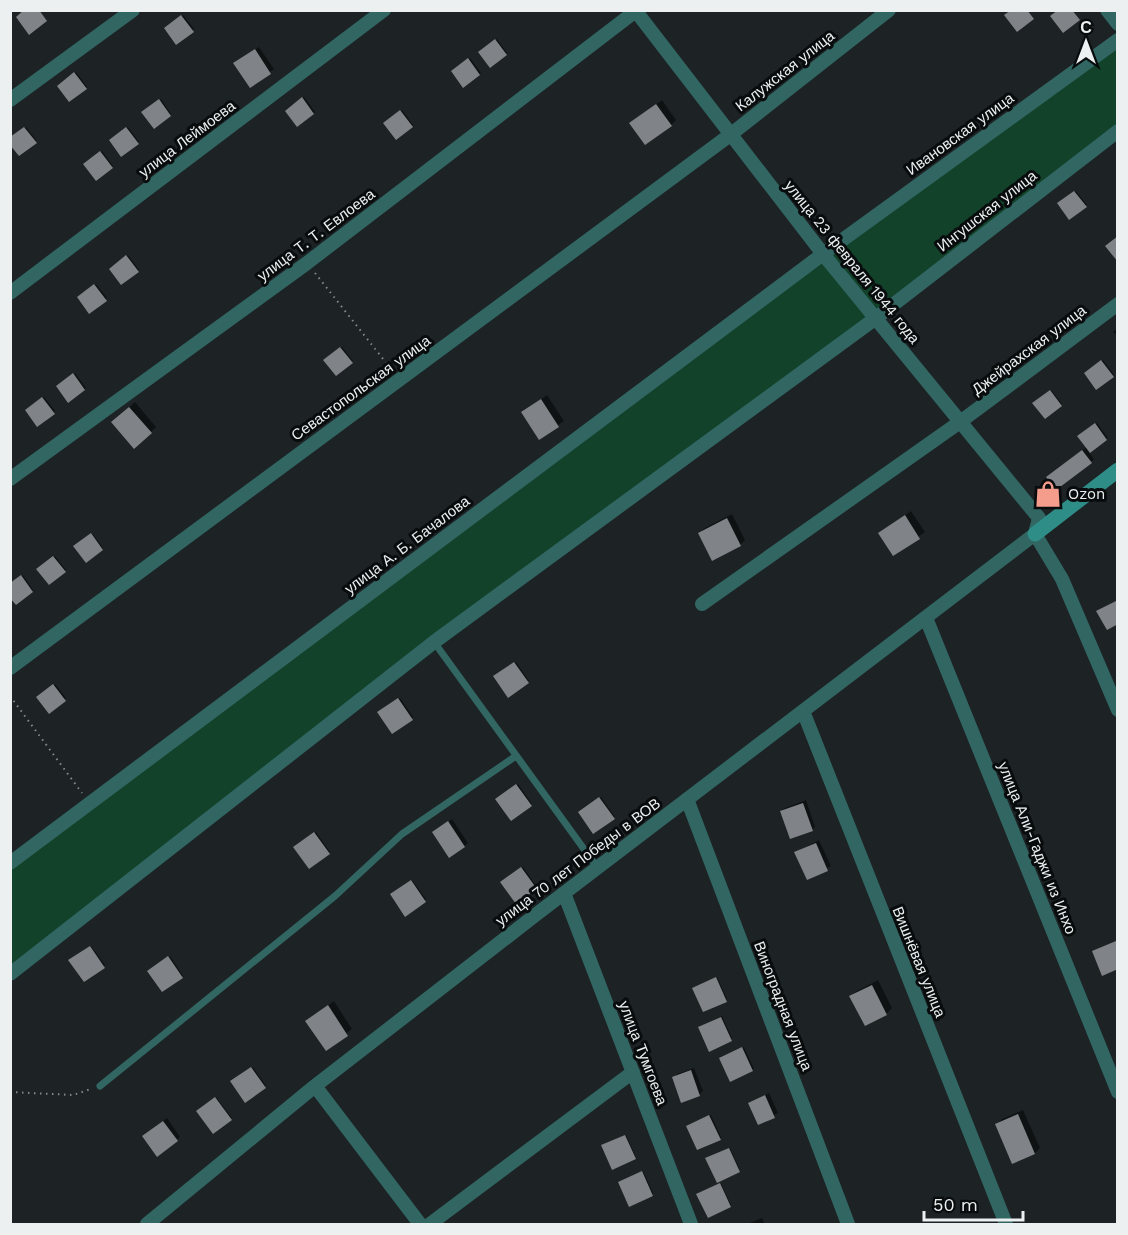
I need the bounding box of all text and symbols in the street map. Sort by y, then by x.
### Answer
north arrow [1056,12,1116,72]
text: С [1080,18,1092,37]
street label: Калужская улица [732,26,839,115]
street label: Ивановская улица [903,89,1018,179]
street label: улица Леймоева [135,96,239,181]
street label: Ингушская улица [934,166,1041,255]
street label: улица 23 февраля 1944 года [781,177,924,348]
street label: улица Т. Т. Евлоева [254,185,379,285]
street label: Джейрахская улица [968,301,1090,399]
street label: Севастопольская улица [288,331,435,445]
shop icon: Ozon [1033,479,1063,509]
place label: Ozon [1068,485,1105,503]
street label: улица А. Б. Бачалова [341,492,474,598]
street label: улица Али-Гаджи из Инхо [994,759,1080,937]
street label: улица 70 лет Победы в ВОВ [492,794,664,930]
street label: Вишнёвая улица [889,904,950,1021]
street label: Виноградная улица [750,939,816,1074]
street label: улица Тумгоева [615,998,671,1108]
scale bar [924,1184,1023,1222]
text: 50 m [933,1194,978,1215]

